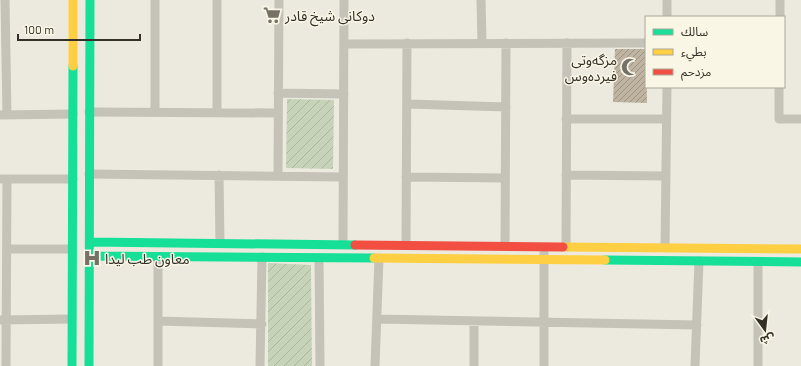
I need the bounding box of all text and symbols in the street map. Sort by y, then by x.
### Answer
supermarket icon: دوکانی شیخ قادر [262,5,282,25]
place label: دوکانی شیخ قادر [284,7,375,27]
scale bar [18,16,140,42]
legend [645,16,785,88]
text: 100 m [24,22,54,36]
text: سالك [681,24,708,38]
text: بطيء [681,44,707,62]
place label: مزگە‌وتی فیردە‌وس [565,51,617,85]
mosque icon: مزگە‌وتی فیردە‌وس [620,57,640,77]
text: مزدحم [681,64,711,81]
hospital icon: معاون طب لیدا [82,248,102,268]
place label: معاون طب لیدا [105,250,190,268]
north arrow [745,310,785,350]
text: ش [758,331,777,348]

